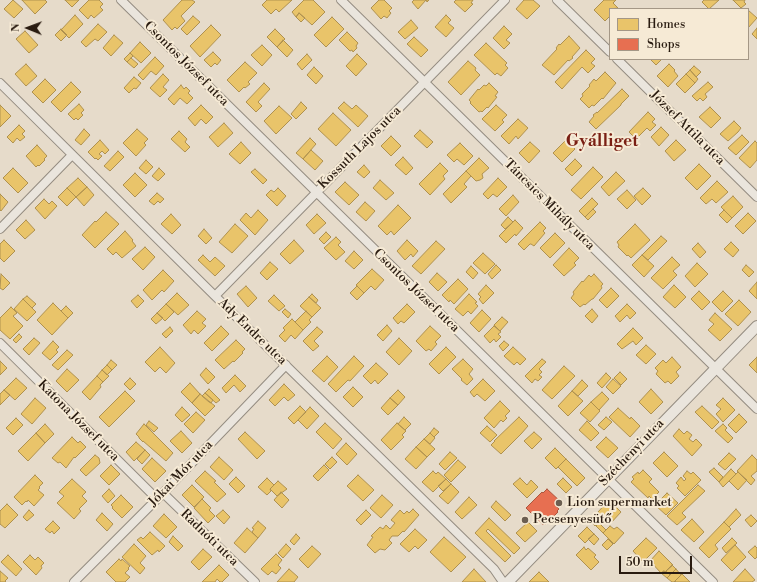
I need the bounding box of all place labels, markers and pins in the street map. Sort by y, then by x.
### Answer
place label: Lion supermarket [567,495,672,511]
marker: Lion supermarket [554,498,564,508]
place label: Pecsenyesütő [533,512,612,528]
marker: Pecsenyesütő [520,515,530,525]

